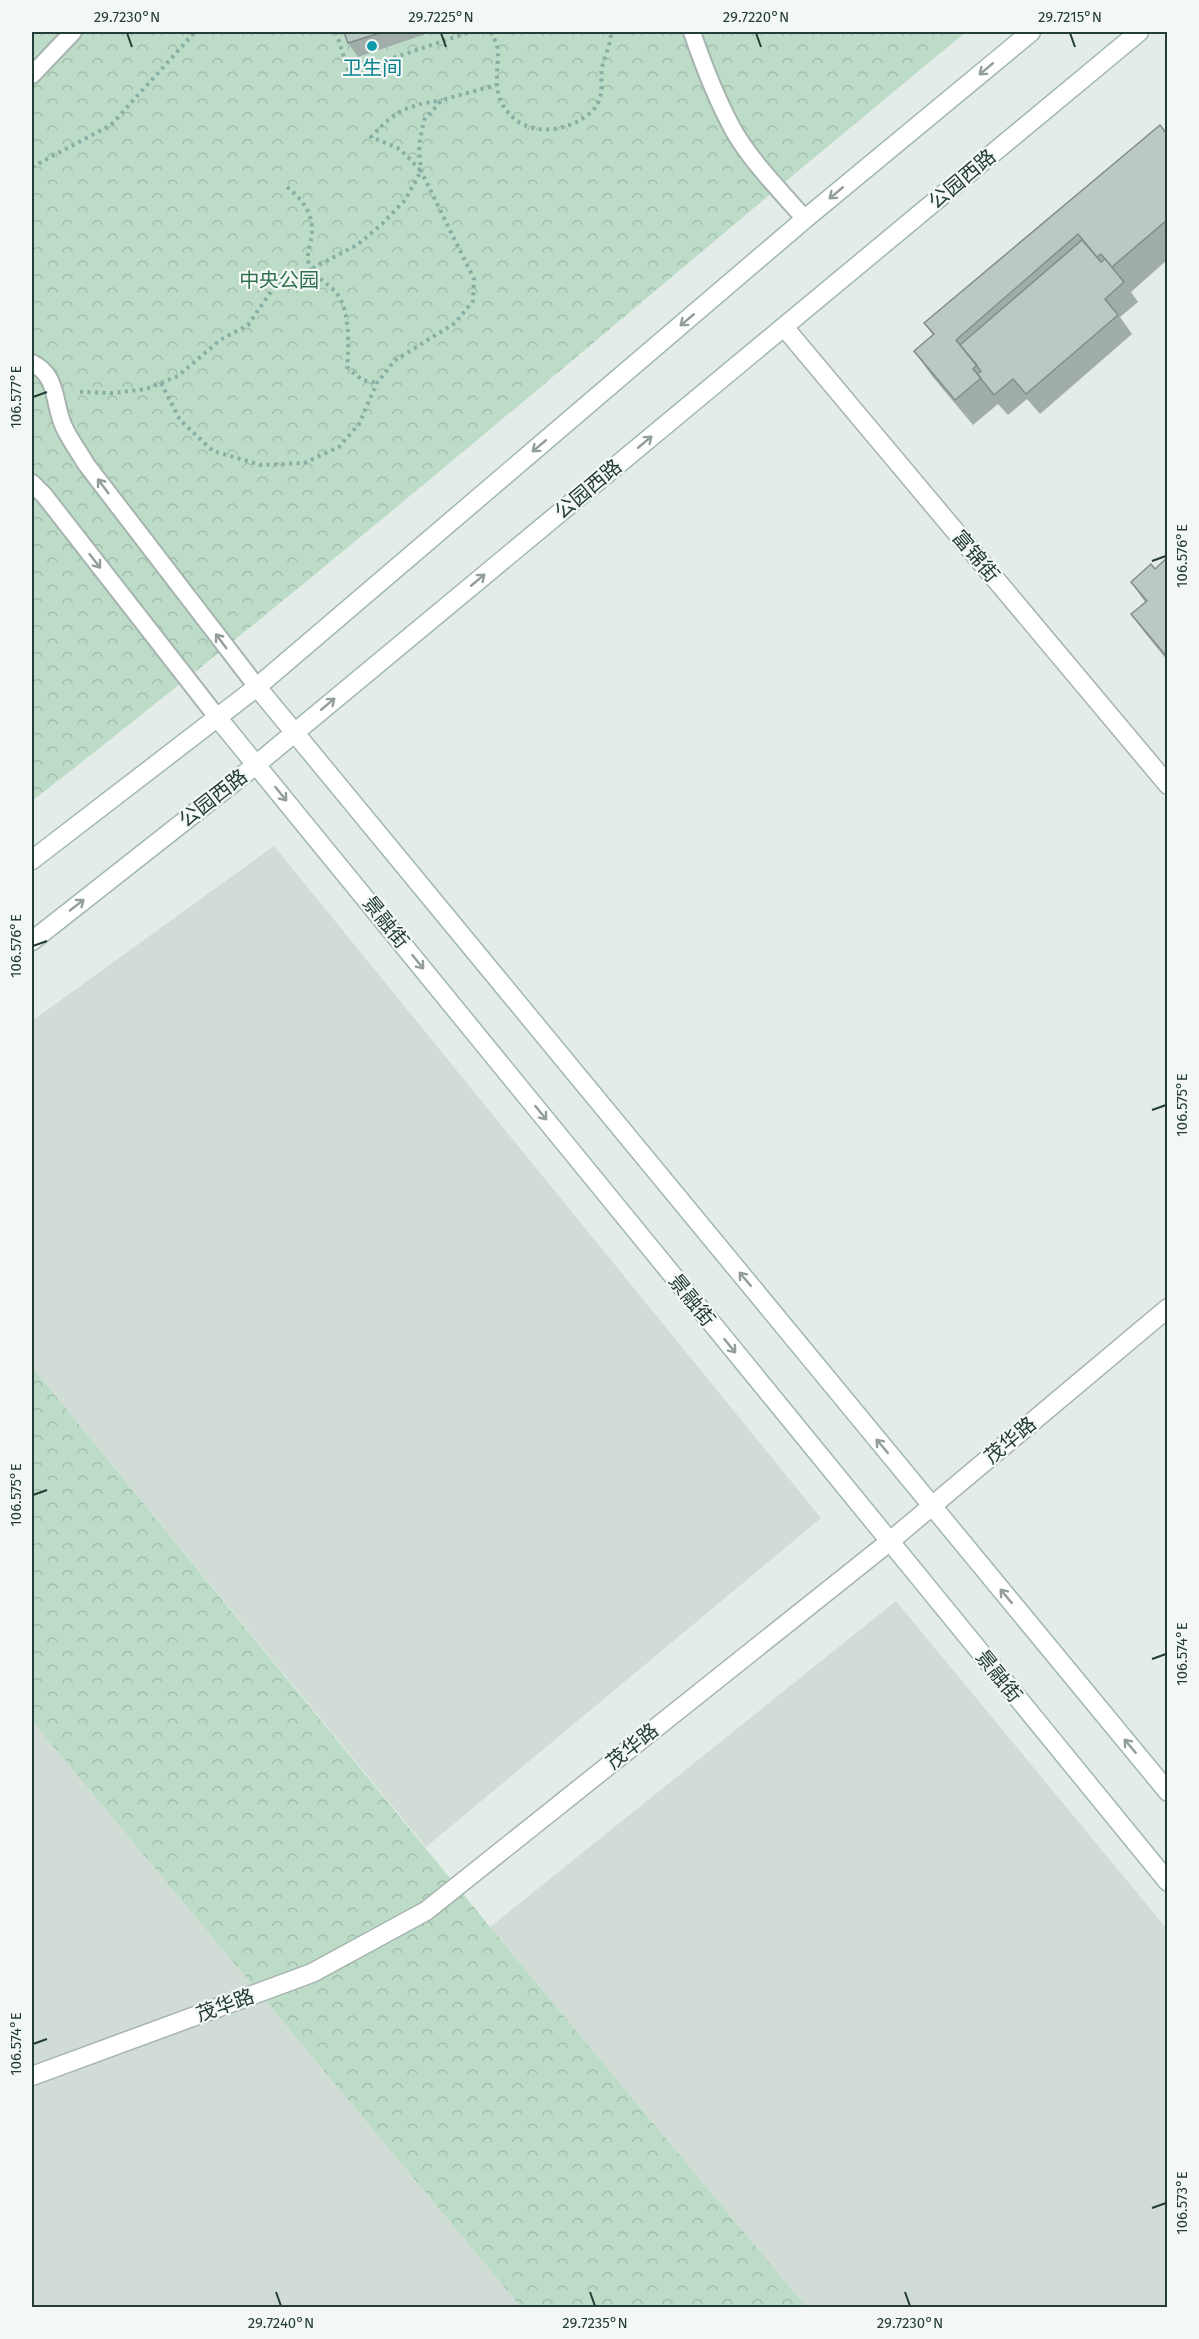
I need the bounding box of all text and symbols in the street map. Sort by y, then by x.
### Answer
text: 29.7230°N [94,8,160,26]
text: 29.7225°N [408,8,474,26]
text: 29.7220°N [723,8,789,26]
text: 29.7215°N [1038,8,1102,26]
marker: 卫生间 [365,39,379,53]
place label: 卫生间 [342,56,402,80]
one-way arrow [979,62,994,76]
street label: 公园西路 [924,144,1000,214]
one-way arrow [828,187,844,200]
park label: 中央公园 [239,268,319,292]
one-way arrow [679,313,695,326]
text: 106.577°E [7,365,25,429]
one-way arrow [636,436,652,449]
one-way arrow [532,439,547,453]
street label: 公园西路 [550,454,626,524]
one-way arrow [96,478,109,494]
text: 106.576°E [1173,524,1191,588]
street label: 富锦街 [948,525,1004,587]
one-way arrow [89,552,101,568]
one-way arrow [470,573,485,587]
one-way arrow [215,633,227,649]
one-way arrow [320,698,336,711]
street label: 公园西路 [174,764,252,832]
one-way arrow [275,786,288,802]
street label: 景融街 [358,891,414,953]
one-way arrow [69,898,85,911]
text: 106.576°E [7,914,25,978]
one-way arrow [411,954,424,970]
text: 106.575°E [1173,1073,1191,1137]
one-way arrow [534,1105,547,1121]
street label: 景融街 [664,1269,720,1331]
one-way arrow [738,1271,751,1287]
one-way arrow [723,1338,736,1354]
street label: 茂华路 [979,1412,1041,1468]
one-way arrow [876,1438,889,1454]
text: 106.575°E [7,1463,25,1527]
one-way arrow [999,1589,1013,1604]
text: 106.574°E [1173,1622,1191,1686]
street label: 景融街 [971,1645,1027,1707]
street label: 茂华路 [601,1718,663,1774]
one-way arrow [1124,1738,1137,1754]
street label: 茂华路 [193,1983,257,2027]
text: 106.574°E [7,2012,25,2076]
text: 106.573°E [1173,2171,1191,2235]
text: 29.7240°N [248,2314,314,2332]
text: 29.7235°N [562,2314,628,2332]
text: 29.7230°N [877,2314,943,2332]

